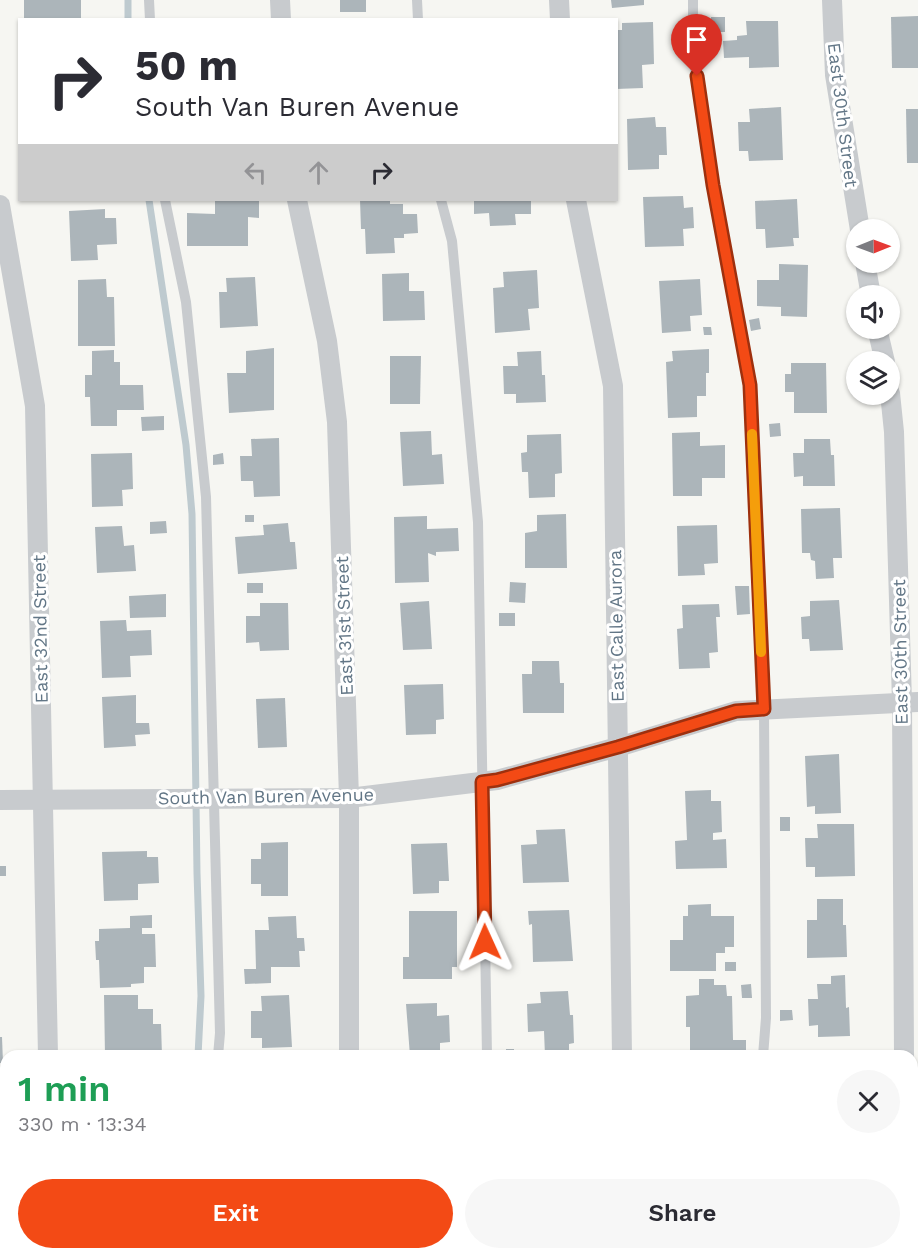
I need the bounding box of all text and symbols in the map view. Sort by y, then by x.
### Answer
pin [671,14,722,76]
icon: arrive [680,23,713,56]
text: 50 m [135,41,238,90]
street label: East 30th Street [824,41,862,189]
icon: right [36,42,114,120]
text: South Van Buren Avenue [135,91,459,123]
icon: left [239,156,272,189]
icon: ahead [302,156,335,189]
icon: right [365,156,398,189]
north arrow [846,219,900,273]
map controls [846,219,900,405]
button: sound [846,285,900,339]
button: layers [846,351,900,405]
street label: East Calle Aurora [604,550,628,702]
street label: East 32nd Street [28,554,52,703]
street label: East 31st Street [331,555,357,696]
street label: East 30th Street [888,579,912,725]
street label: South Van Buren Avenue [158,784,374,808]
position arrow [453,910,517,974]
text: 1 min [18,1068,110,1110]
button: close [837,1070,900,1133]
text: 330 m · 13:34 [18,1112,147,1136]
button: Exit [18,1179,453,1248]
button: Share [465,1179,900,1248]

